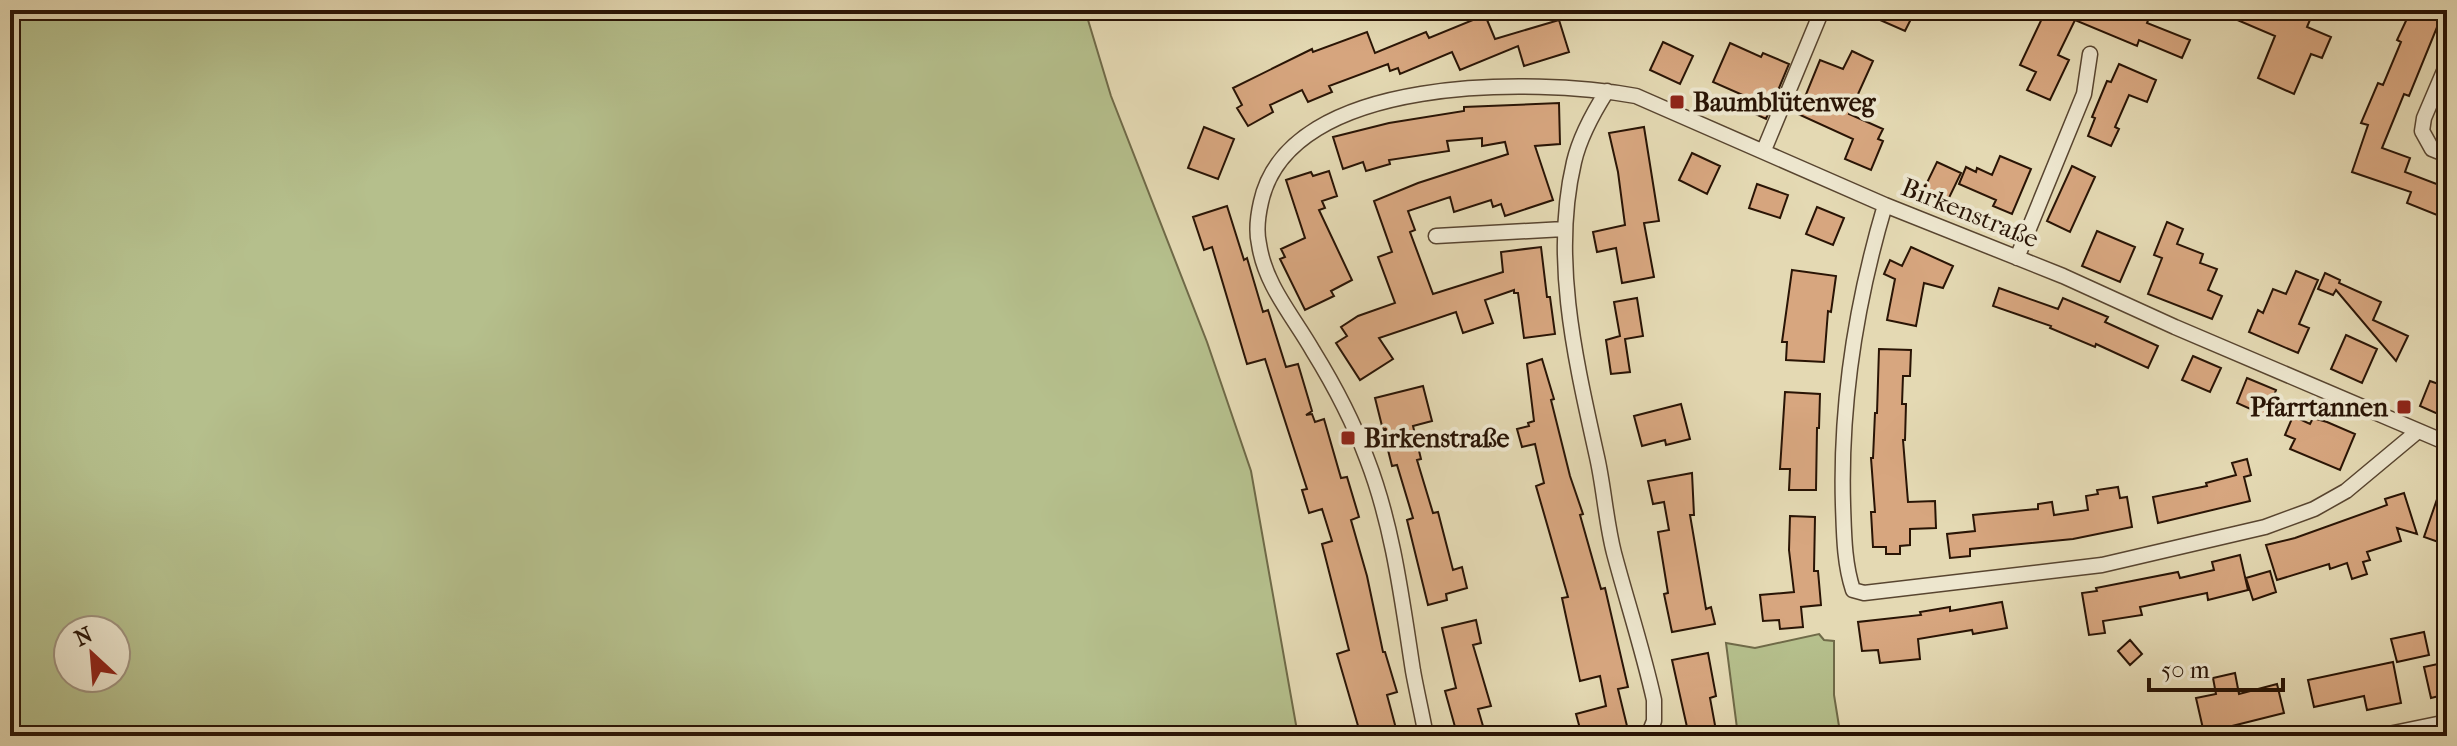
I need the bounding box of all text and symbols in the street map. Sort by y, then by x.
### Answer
place label: Baumblütenweg [1693,87,1877,118]
marker: Baumblütenweg [1668,93,1686,111]
street label: Birkenstraße [1897,171,2043,255]
place label: Pfarrtannen [2250,392,2389,423]
marker: Pfarrtannen [2395,398,2413,416]
place label: Birkenstraße [1364,423,1510,454]
marker: Birkenstraße [1339,429,1357,447]
north arrow [52,614,132,694]
text: N [70,621,97,652]
scale bar [2149,642,2283,692]
text: 50 m [2161,656,2210,684]

